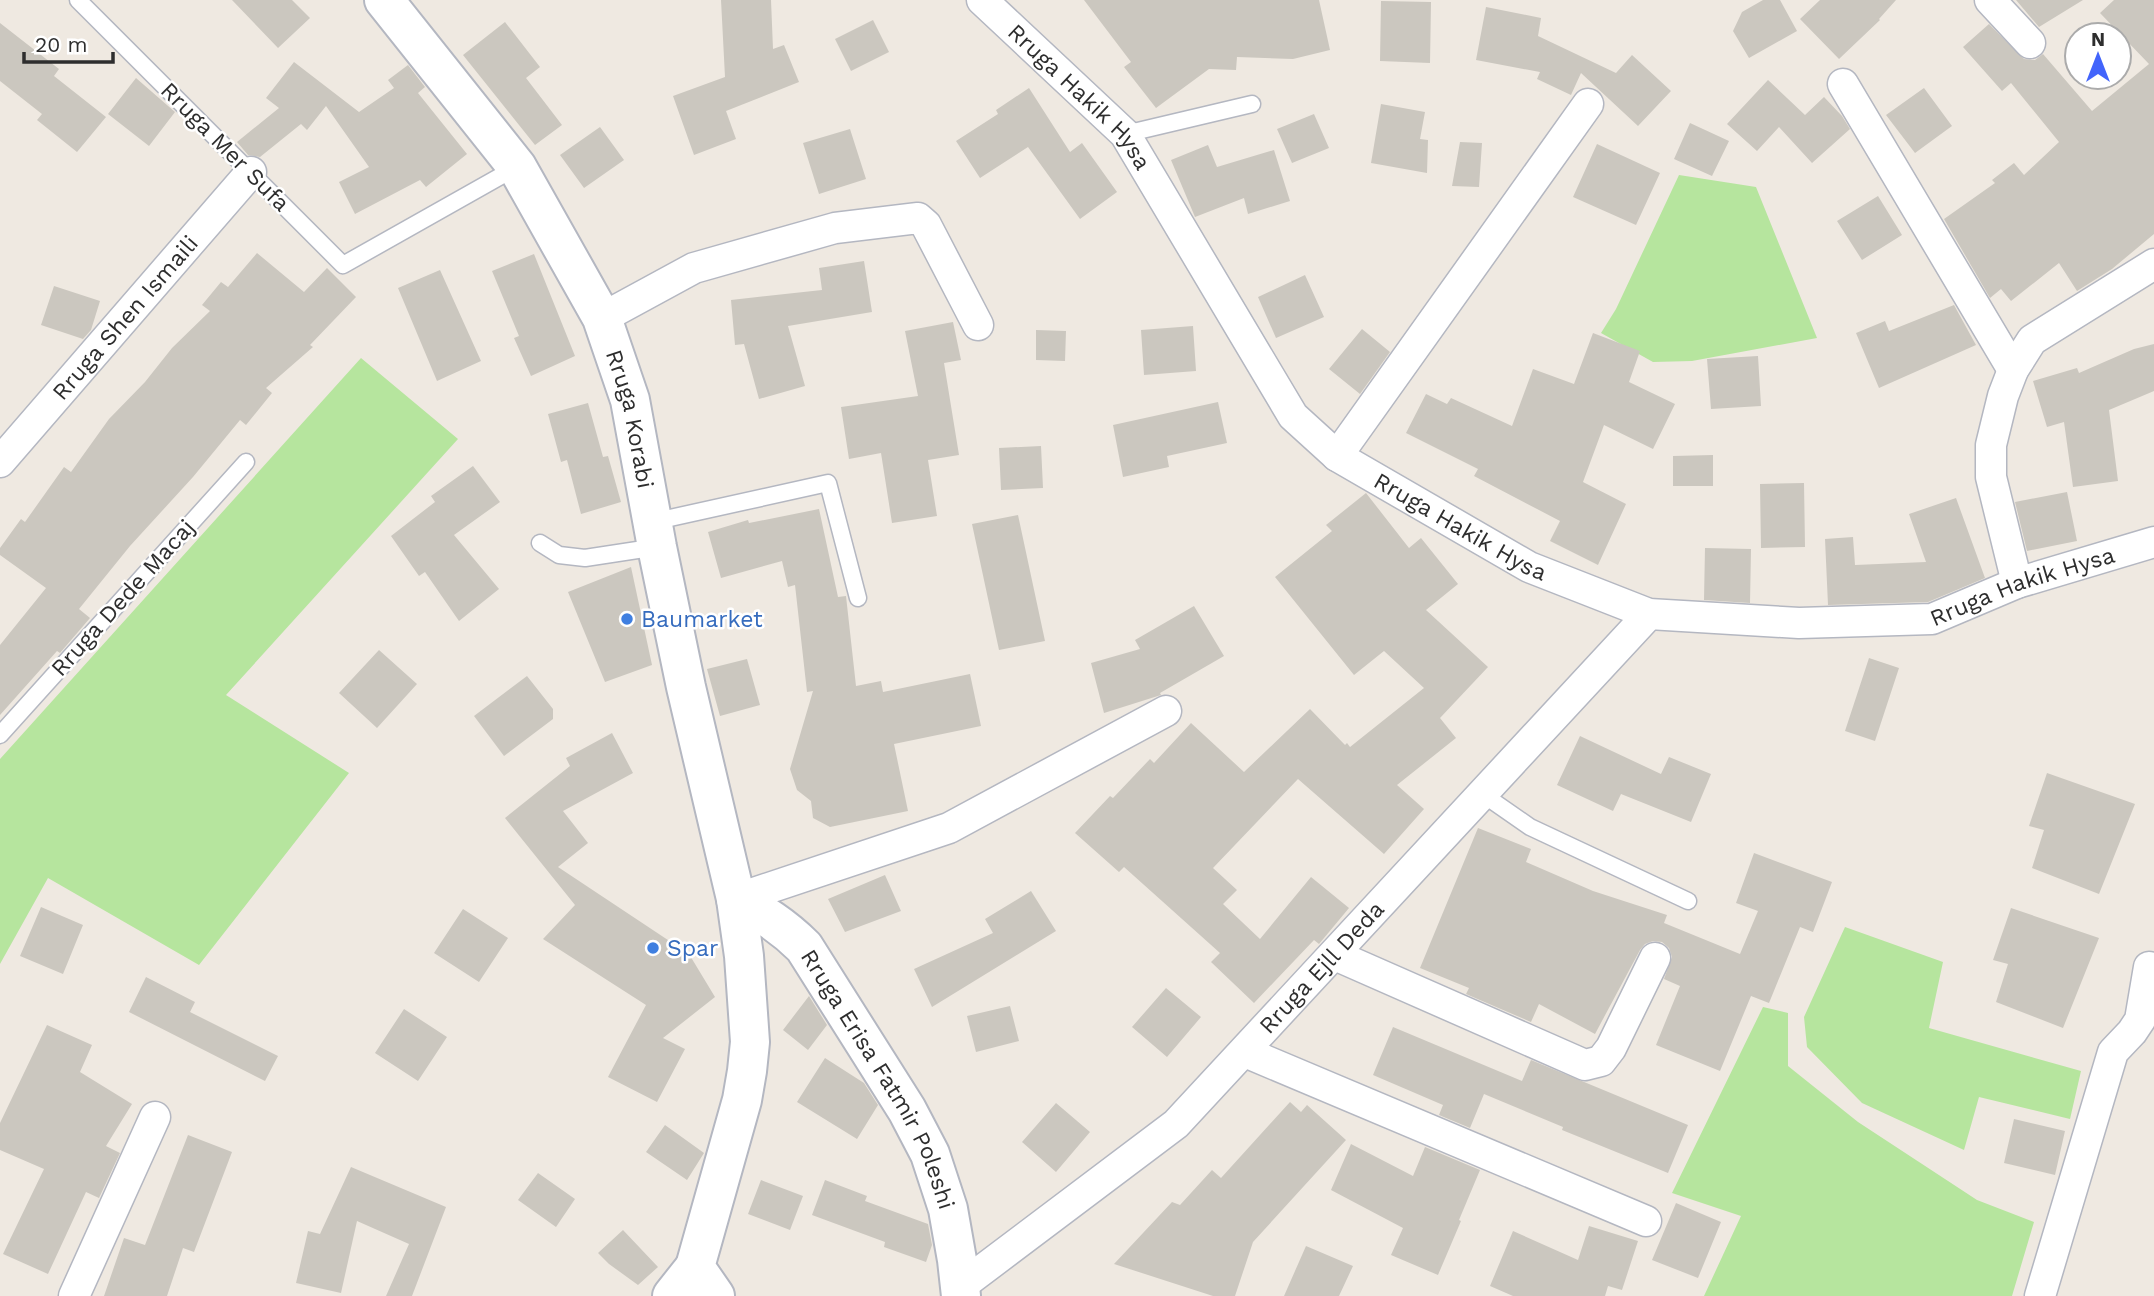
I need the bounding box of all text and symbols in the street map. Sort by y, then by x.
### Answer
street label: Rruga Hakik Hysa [1003,18,1157,175]
scale bar [24,21,114,65]
north arrow [2063,21,2133,91]
text: N [2091,28,2105,51]
text: 20 m [35,32,87,57]
street label: Rruga Mer Sufa [155,77,295,217]
street label: Rruga Shen Ismaili [46,230,204,405]
street label: Rruga Korabi [600,346,659,491]
street label: Rruga Hakik Hysa [1369,467,1550,586]
street label: Rruga Dede Macaj [46,514,200,682]
street label: Rruga Hakik Hysa [1926,541,2118,632]
place label: Baumarket [641,606,763,633]
marker: Baumarket [619,611,635,627]
street label: Rruga Ejll Deda [1253,896,1389,1039]
place label: Spar [667,935,718,962]
marker: Spar [645,940,661,956]
street label: Rruga Erisa Fatmir Poleshi [795,944,961,1213]

